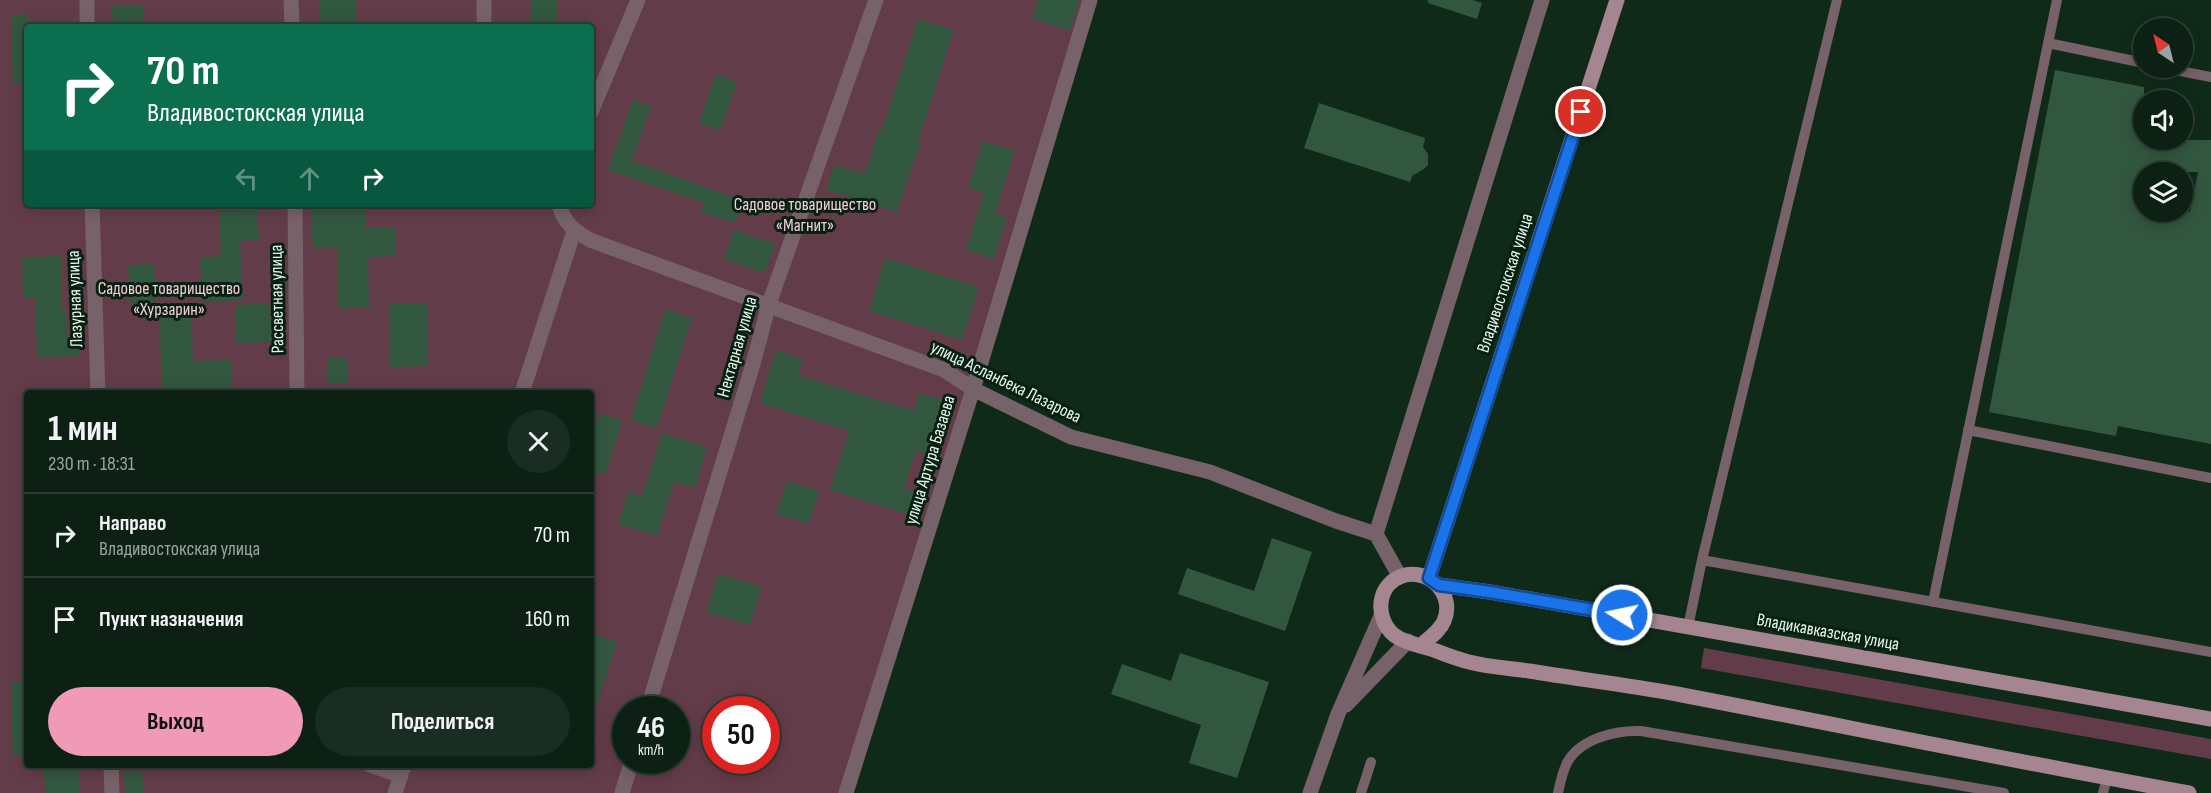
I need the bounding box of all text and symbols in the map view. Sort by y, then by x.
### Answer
north arrow [2133,18,2193,78]
map controls [2133,18,2193,222]
text: 70 m [147,46,220,97]
icon: right [48,48,126,126]
pin [1555,86,1606,137]
button: sound [2133,90,2193,150]
icon: arrive [1564,95,1597,128]
text: Владивостокская улица [147,97,365,129]
icon: left [230,162,263,195]
icon: ahead [293,162,326,195]
icon: right [356,162,389,195]
button: layers [2133,162,2193,222]
park label: Садовое товарищество «Магнит» [734,194,876,236]
street label: Владивостокская улица [1473,211,1537,355]
street label: Рассветная улица [266,244,288,354]
street label: Лазурная улица [63,250,87,348]
park label: Садовое товарищество «Хурзарин» [98,278,240,320]
street label: Нектарная улица [713,294,761,400]
street label: улица Асланбека Лазарова [927,336,1085,428]
street label: улица Артура Базаева [900,393,960,527]
text: 1 мин [48,408,118,451]
button: close [507,410,570,473]
text: 230 m · 18:31 [48,452,135,476]
text: Направо [99,510,166,537]
icon: right [48,519,81,552]
text: 70 m [534,522,570,549]
text: Владивостокская улица [99,537,260,561]
position arrow [1590,583,1654,647]
icon: arrive [48,603,81,636]
text: Пункт назначения [99,606,243,633]
text: 160 m [525,606,570,633]
street label: Владикавказская улица [1755,609,1901,655]
button: Выход [48,687,303,756]
button: Поделиться [315,687,570,756]
speed limit sign: 50 [702,696,780,774]
text: 46 [637,710,665,746]
text: km/h [638,741,664,760]

